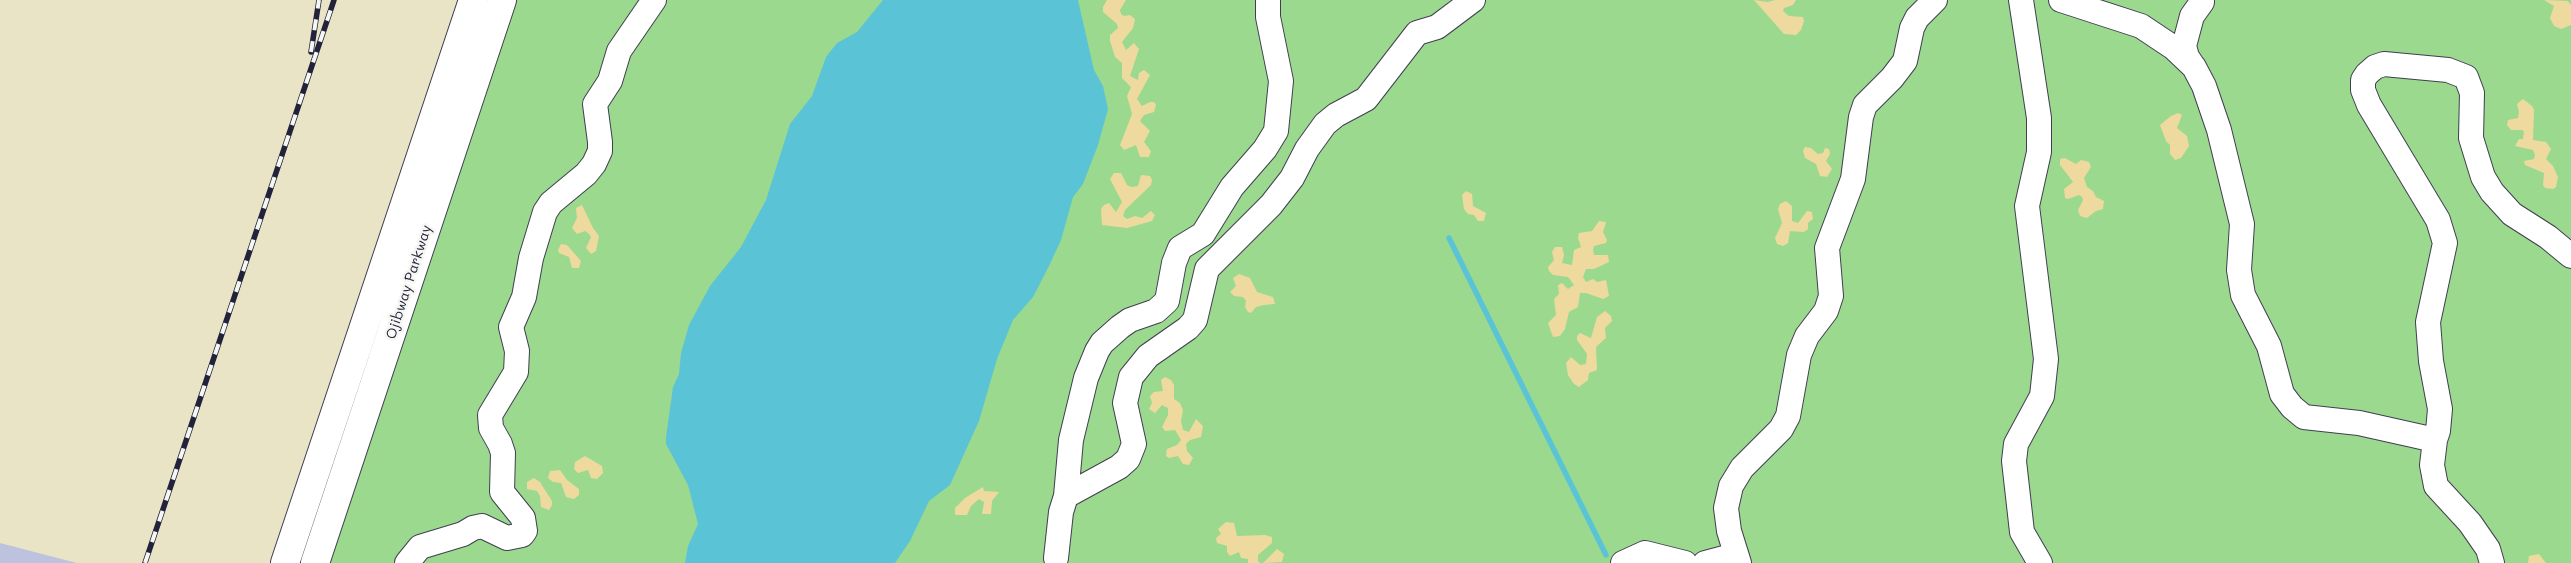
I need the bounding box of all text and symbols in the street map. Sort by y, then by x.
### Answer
street label: Ojibway Parkway [383,223,435,341]

